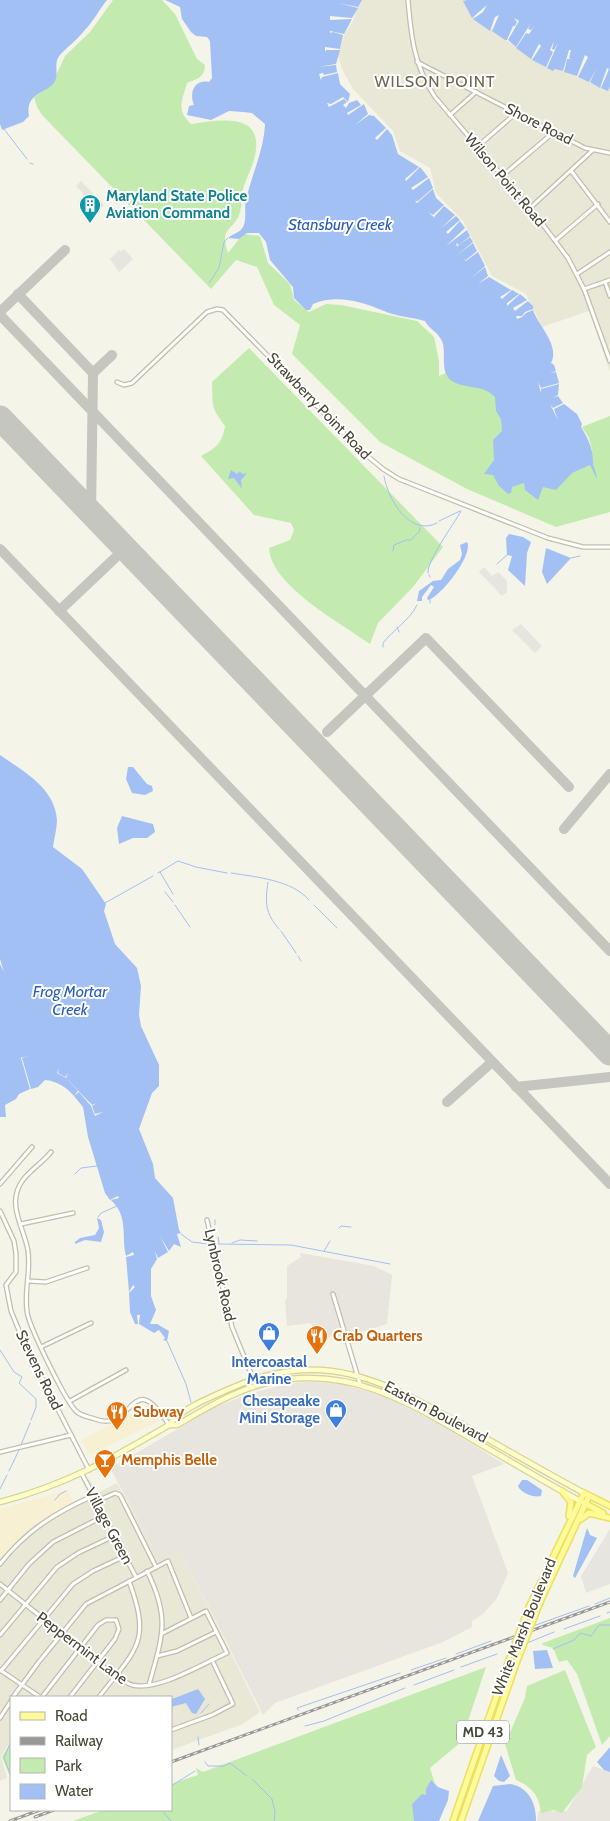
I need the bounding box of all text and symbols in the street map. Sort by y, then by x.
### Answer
district label: WILSON POINT [374,72,496,91]
street label: Shore Road [502,99,576,149]
street label: Wilson Point Road [461,130,549,230]
place label: Maryland State Police Aviation Command [106,187,247,222]
building icon: Maryland State Police Aviation Command [78,193,102,224]
water label: Stansbury Creek [288,215,393,234]
street label: Strawberry Point Road [263,349,375,463]
water label: Frog Mortar Creek [33,982,108,1019]
street label: Lynbrook Road [201,1227,239,1323]
shop icon: Intercoastal Marine [257,1321,281,1352]
restaurant icon: Crab Quarters [305,1324,329,1355]
street label: Stevens Road [12,1327,66,1413]
place label: Crab Quarters [333,1327,423,1345]
place label: Intercoastal Marine [231,1353,307,1388]
street label: Eastern Boulevard [381,1377,491,1447]
place label: Chesapeake Mini Storage [239,1392,320,1427]
shop icon: Chesapeake Mini Storage [324,1398,348,1429]
restaurant icon: Subway [105,1400,129,1431]
place label: Subway [133,1403,185,1421]
bar icon: Memphis Belle [93,1448,117,1479]
place label: Memphis Belle [121,1451,217,1469]
street label: Village Green [81,1485,137,1567]
street label: White Marsh Boulevard [488,1556,560,1698]
street label: Peppermint Lane [33,1608,131,1688]
legend [10,1696,172,1811]
text: Road [55,1707,88,1725]
road number: MD 43 [457,1720,509,1744]
text: Railway [55,1732,104,1750]
text: Park [55,1757,82,1775]
text: Water [55,1782,93,1800]

